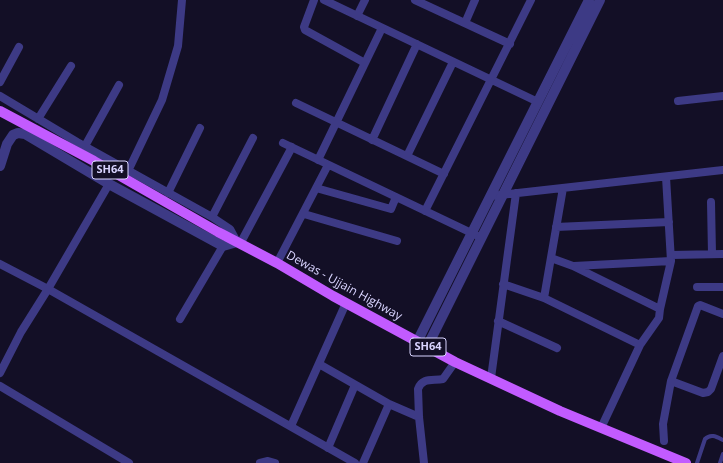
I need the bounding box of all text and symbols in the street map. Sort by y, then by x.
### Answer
road number: SH64 [92,161,128,179]
street label: Dewas - Ujjain Highway [284,248,404,324]
road number: SH64 [410,338,446,356]

